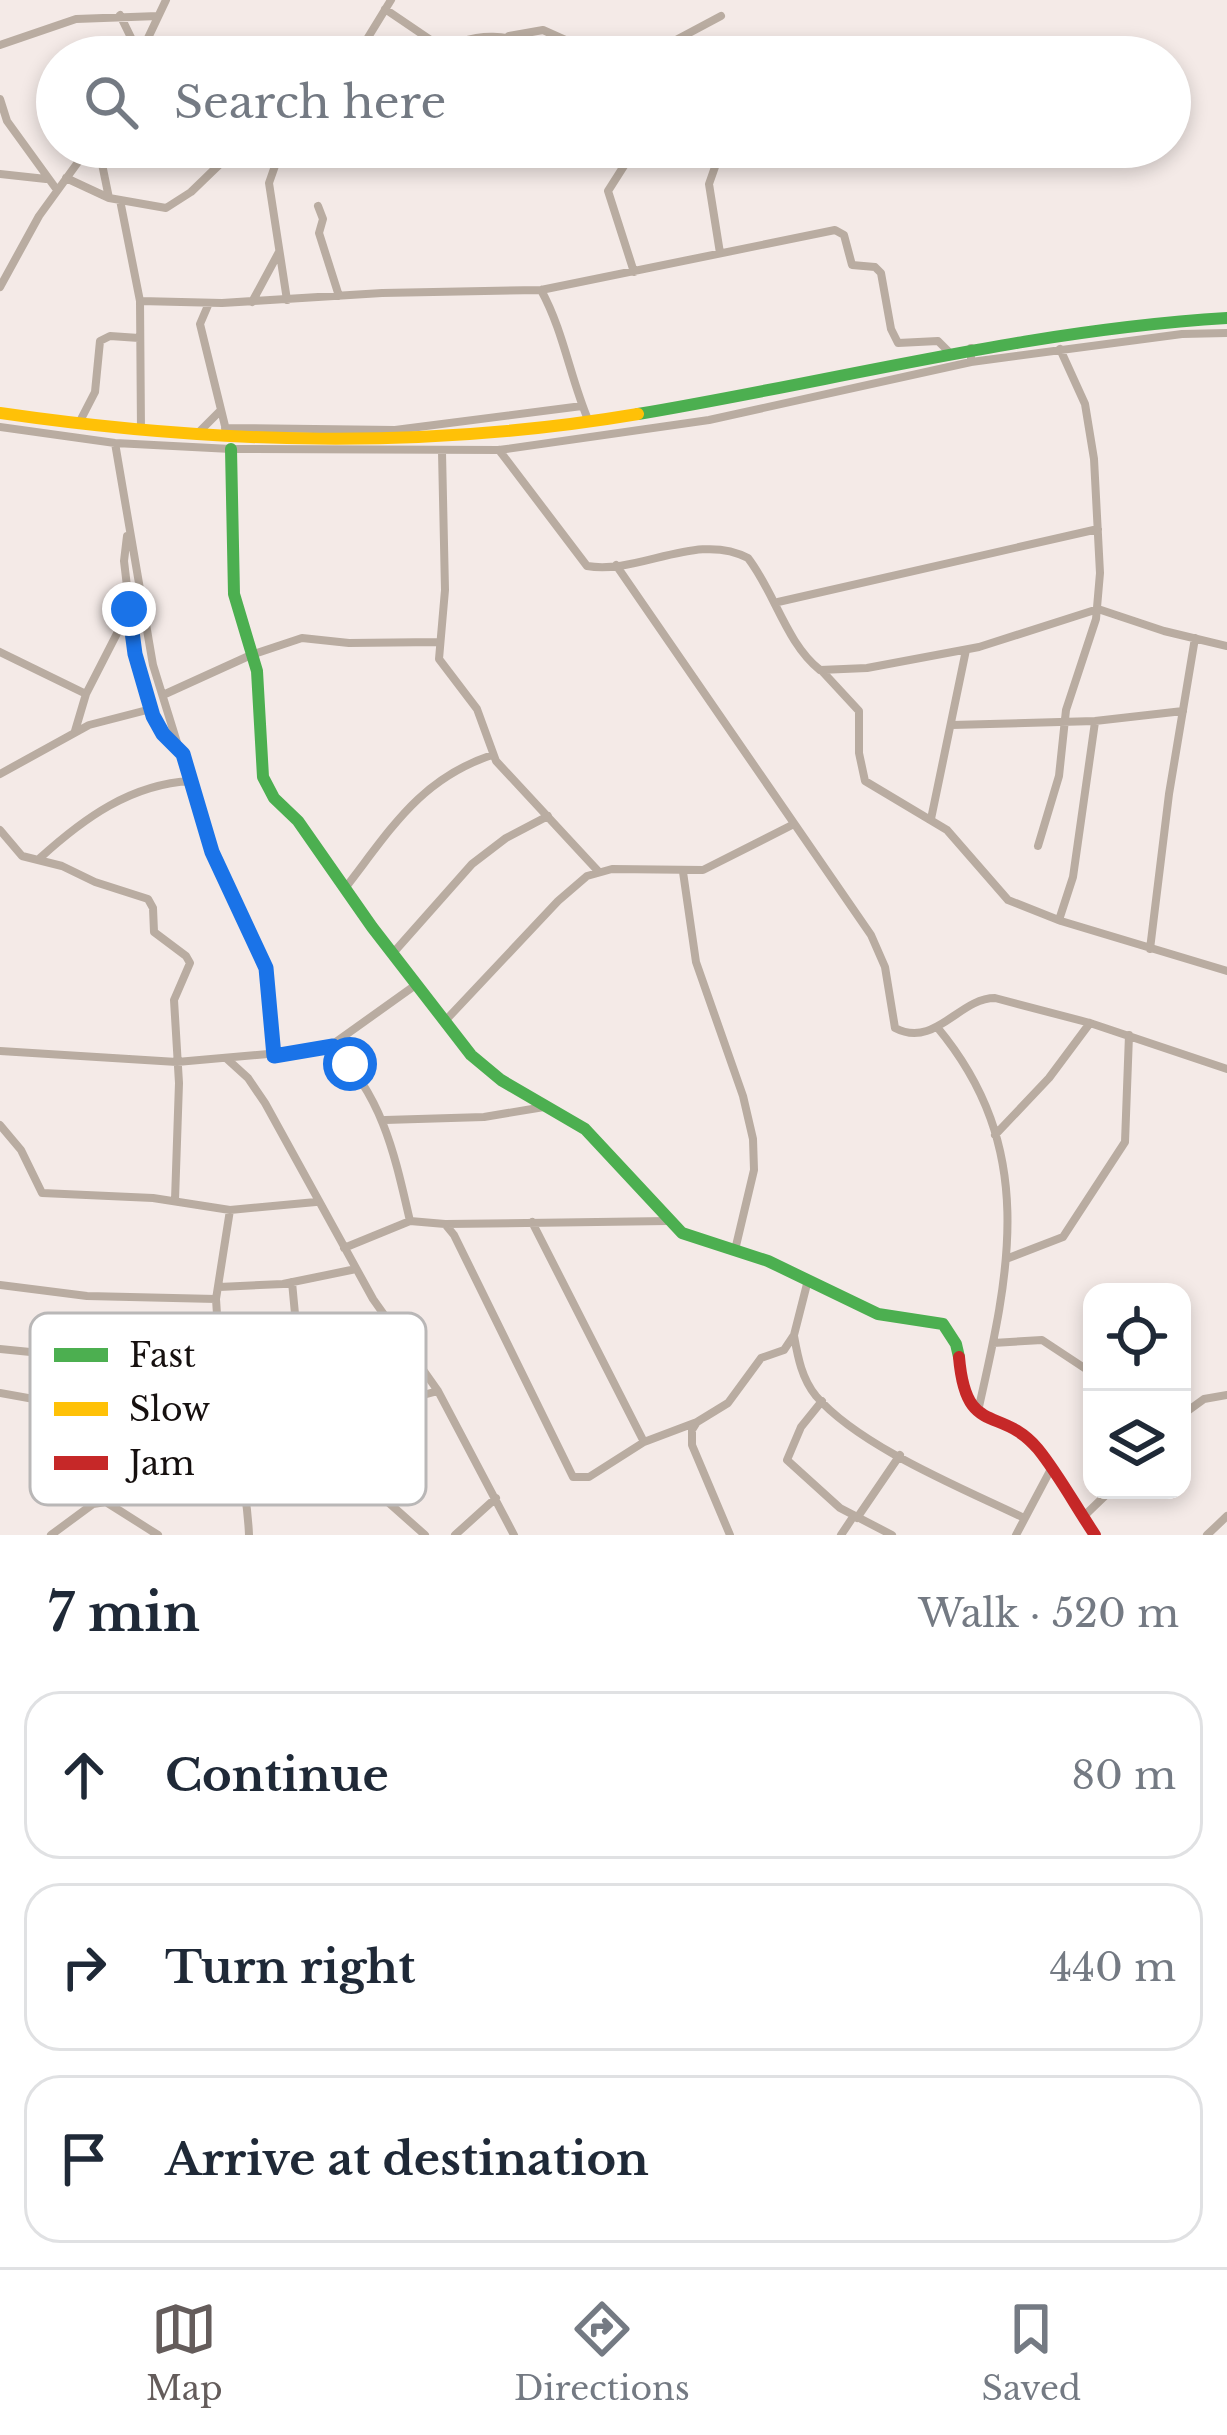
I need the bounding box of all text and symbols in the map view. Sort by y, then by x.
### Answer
search box [36,36,1191,168]
icon: search [78,69,144,135]
text: Search here [174,74,446,130]
route end [102,582,156,636]
route start [323,1037,377,1091]
map controls [1083,1283,1191,1499]
button: locate [1083,1283,1191,1391]
legend [30,1313,426,1505]
text: Fast [129,1335,196,1376]
text: Slow [129,1389,210,1430]
button: layers [1083,1391,1191,1499]
text: Jam [125,1443,195,1484]
text: 7 min [48,1582,200,1645]
text: Walk · 520 m [918,1589,1179,1638]
icon: ahead [51,1742,117,1808]
text: Continue [165,1747,389,1803]
text: 80 m [1071,1751,1176,1800]
icon: right [51,1934,117,2000]
text: Turn right [165,1939,415,1995]
text: 440 m [1049,1943,1176,1992]
icon: arrive [51,2126,117,2192]
text: Arrive at destination [165,2131,649,2187]
tab: Map [146,2296,223,2409]
tab: Directions [514,2296,690,2409]
tab: Saved [982,2296,1081,2409]

